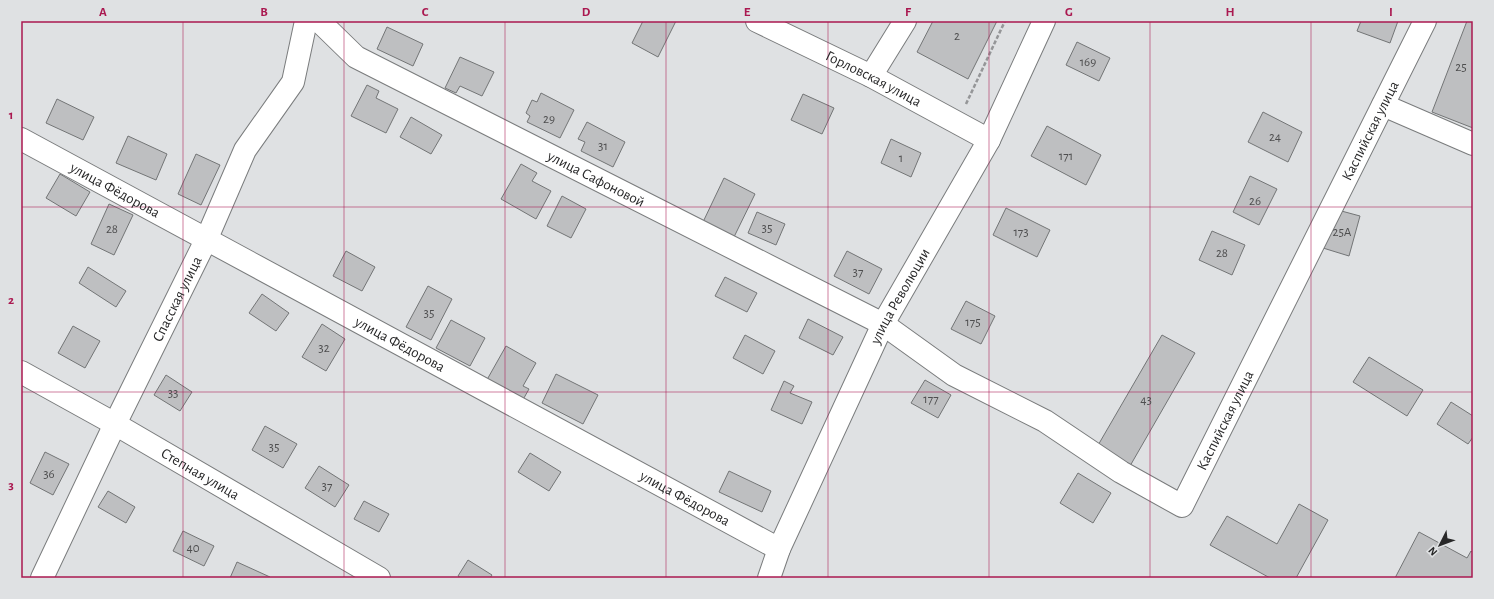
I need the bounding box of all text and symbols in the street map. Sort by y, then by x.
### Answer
text: A [99,6,107,19]
text: B [260,6,268,19]
text: C [422,6,429,19]
text: D [582,6,591,19]
text: E [744,6,751,19]
text: F [905,6,912,19]
text: G [1065,6,1073,19]
text: H [1225,6,1235,19]
text: I [1389,6,1393,19]
house number: 2 [954,30,960,43]
street label: Горловская улица [823,48,924,109]
house number: 169 [1080,56,1096,69]
house number: 25 [1455,61,1467,74]
street label: Каспийская улица [1339,78,1401,183]
text: 1 [9,109,13,122]
house number: 29 [543,113,555,126]
house number: 24 [1269,131,1281,144]
house number: 31 [598,140,608,153]
street label: улица Сафоновой [544,147,647,210]
house number: 171 [1059,150,1073,163]
house number: 1 [899,152,903,165]
street label: улица Фёдорова [67,159,163,220]
house number: 26 [1249,195,1261,208]
house number: 35 [762,222,772,235]
house number: 28 [106,223,118,236]
house number: 173 [1013,226,1029,239]
house number: 25А [1333,226,1352,239]
street label: улица Революции [867,246,932,347]
house number: 28 [1216,247,1228,260]
street label: Спасская улица [149,254,204,344]
house number: 37 [853,266,864,279]
text: 2 [8,294,14,307]
house number: 35 [424,307,434,320]
street label: улица Фёдорова [352,313,448,374]
house number: 175 [965,316,981,329]
house number: 32 [318,342,330,355]
street label: Каспийская улица [1194,368,1256,473]
house number: 33 [168,387,178,400]
house number: 177 [923,393,939,406]
house number: 43 [1140,394,1152,407]
house number: 35 [269,441,279,454]
street label: Степная улица [158,445,242,502]
street label: улица Фёдорова [637,467,733,529]
house number: 36 [43,468,55,481]
text: 3 [8,479,14,492]
house number: 37 [322,480,333,493]
north arrow [1420,525,1460,565]
house number: 40 [186,542,200,555]
text: N [1426,545,1440,558]

